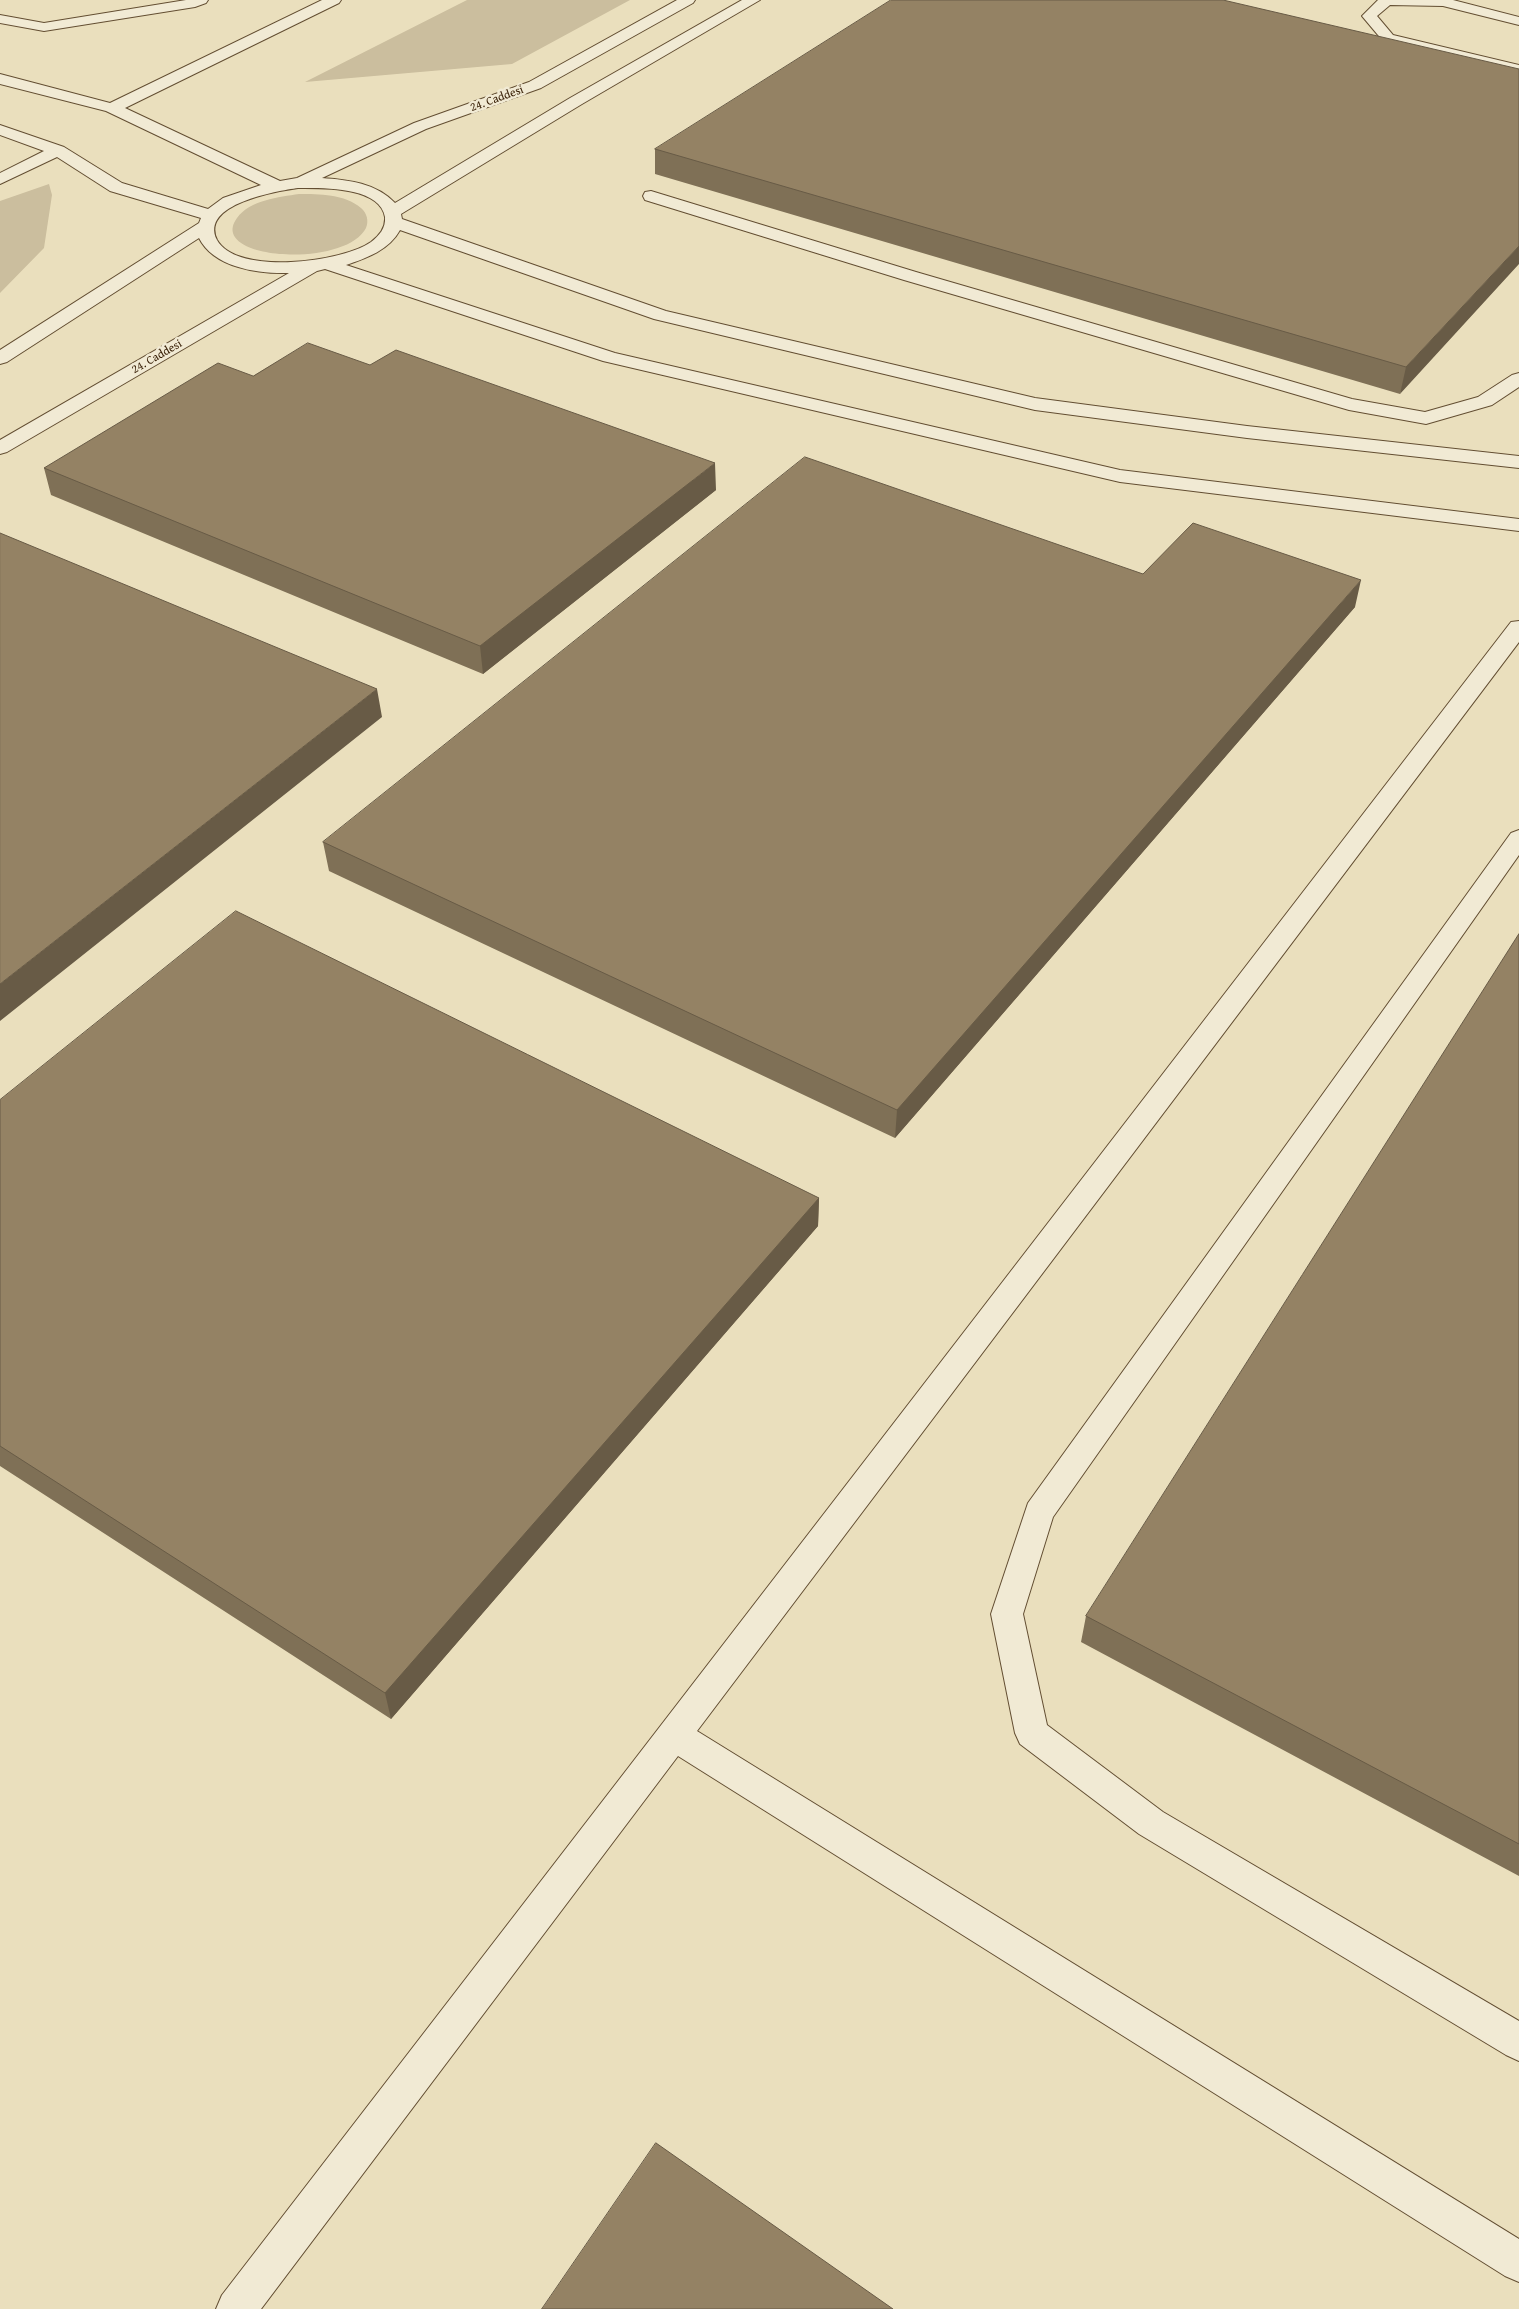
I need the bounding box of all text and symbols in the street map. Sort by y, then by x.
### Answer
street label: 24. Caddesi [468,83,526,115]
street label: 24. Caddesi [129,337,185,377]

